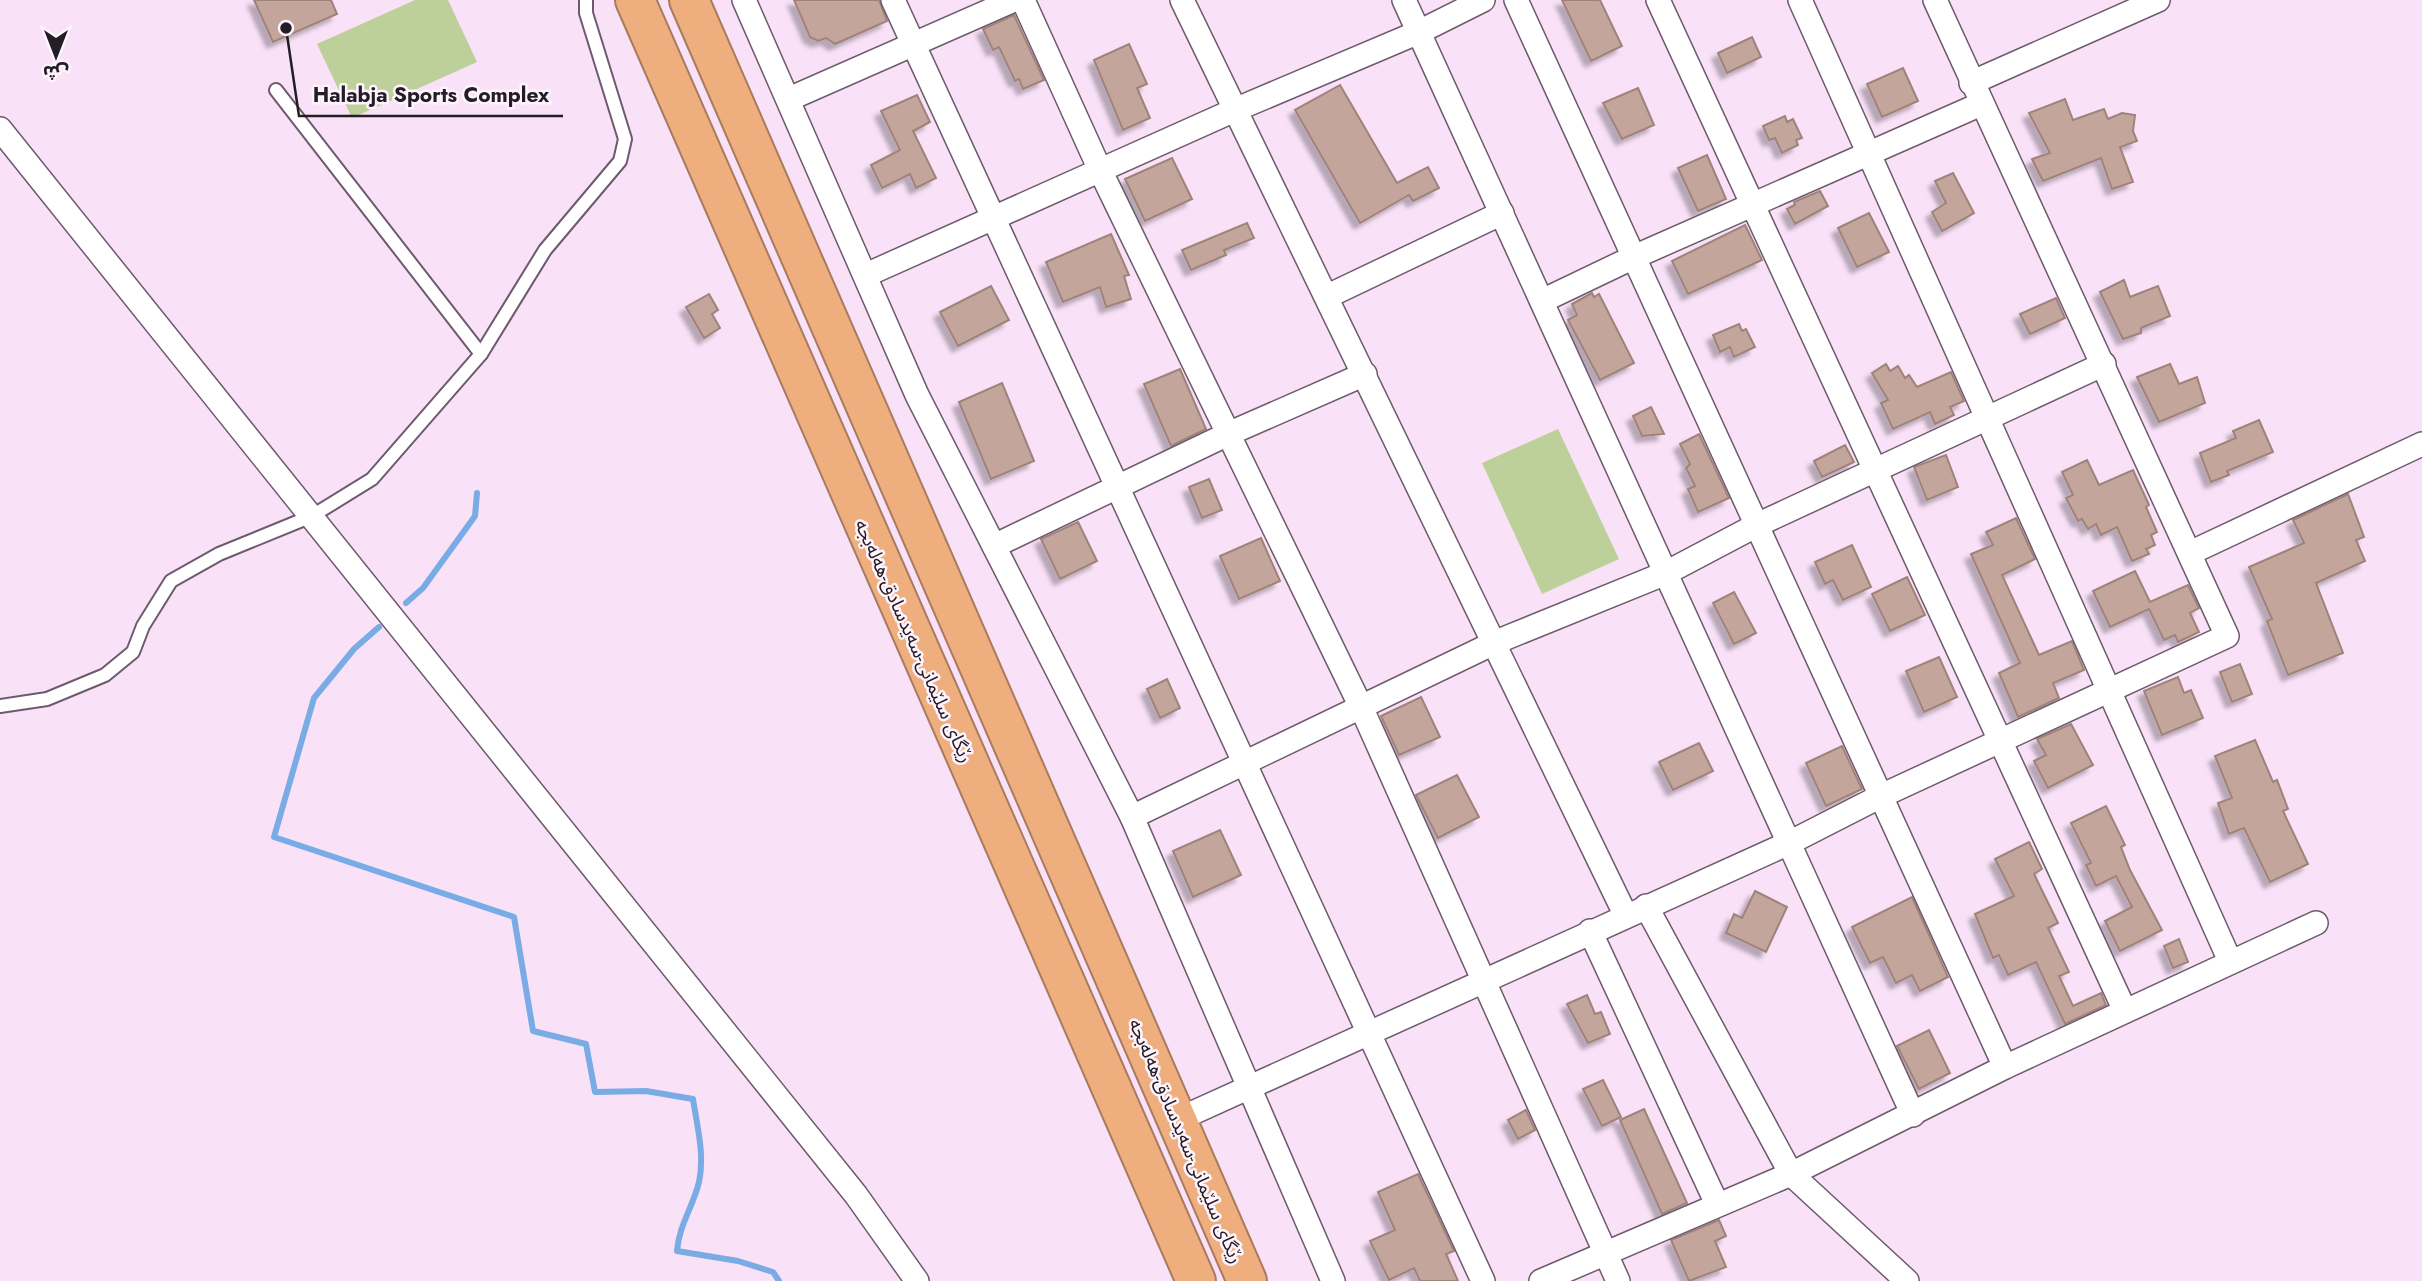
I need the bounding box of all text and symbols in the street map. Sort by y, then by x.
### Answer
north arrow [21,21,91,91]
text: ش [43,59,69,86]
callout: Halabja Sports Complex [299,74,563,116]
text: Halabja Sports Complex [313,80,550,110]
street label: رێگای سلێمانی-سەیدسادق-هەلەبجە [848,515,980,767]
street label: رێگای سلێمانی-سەیدسادق-هەلەبجە [1122,1014,1250,1268]

